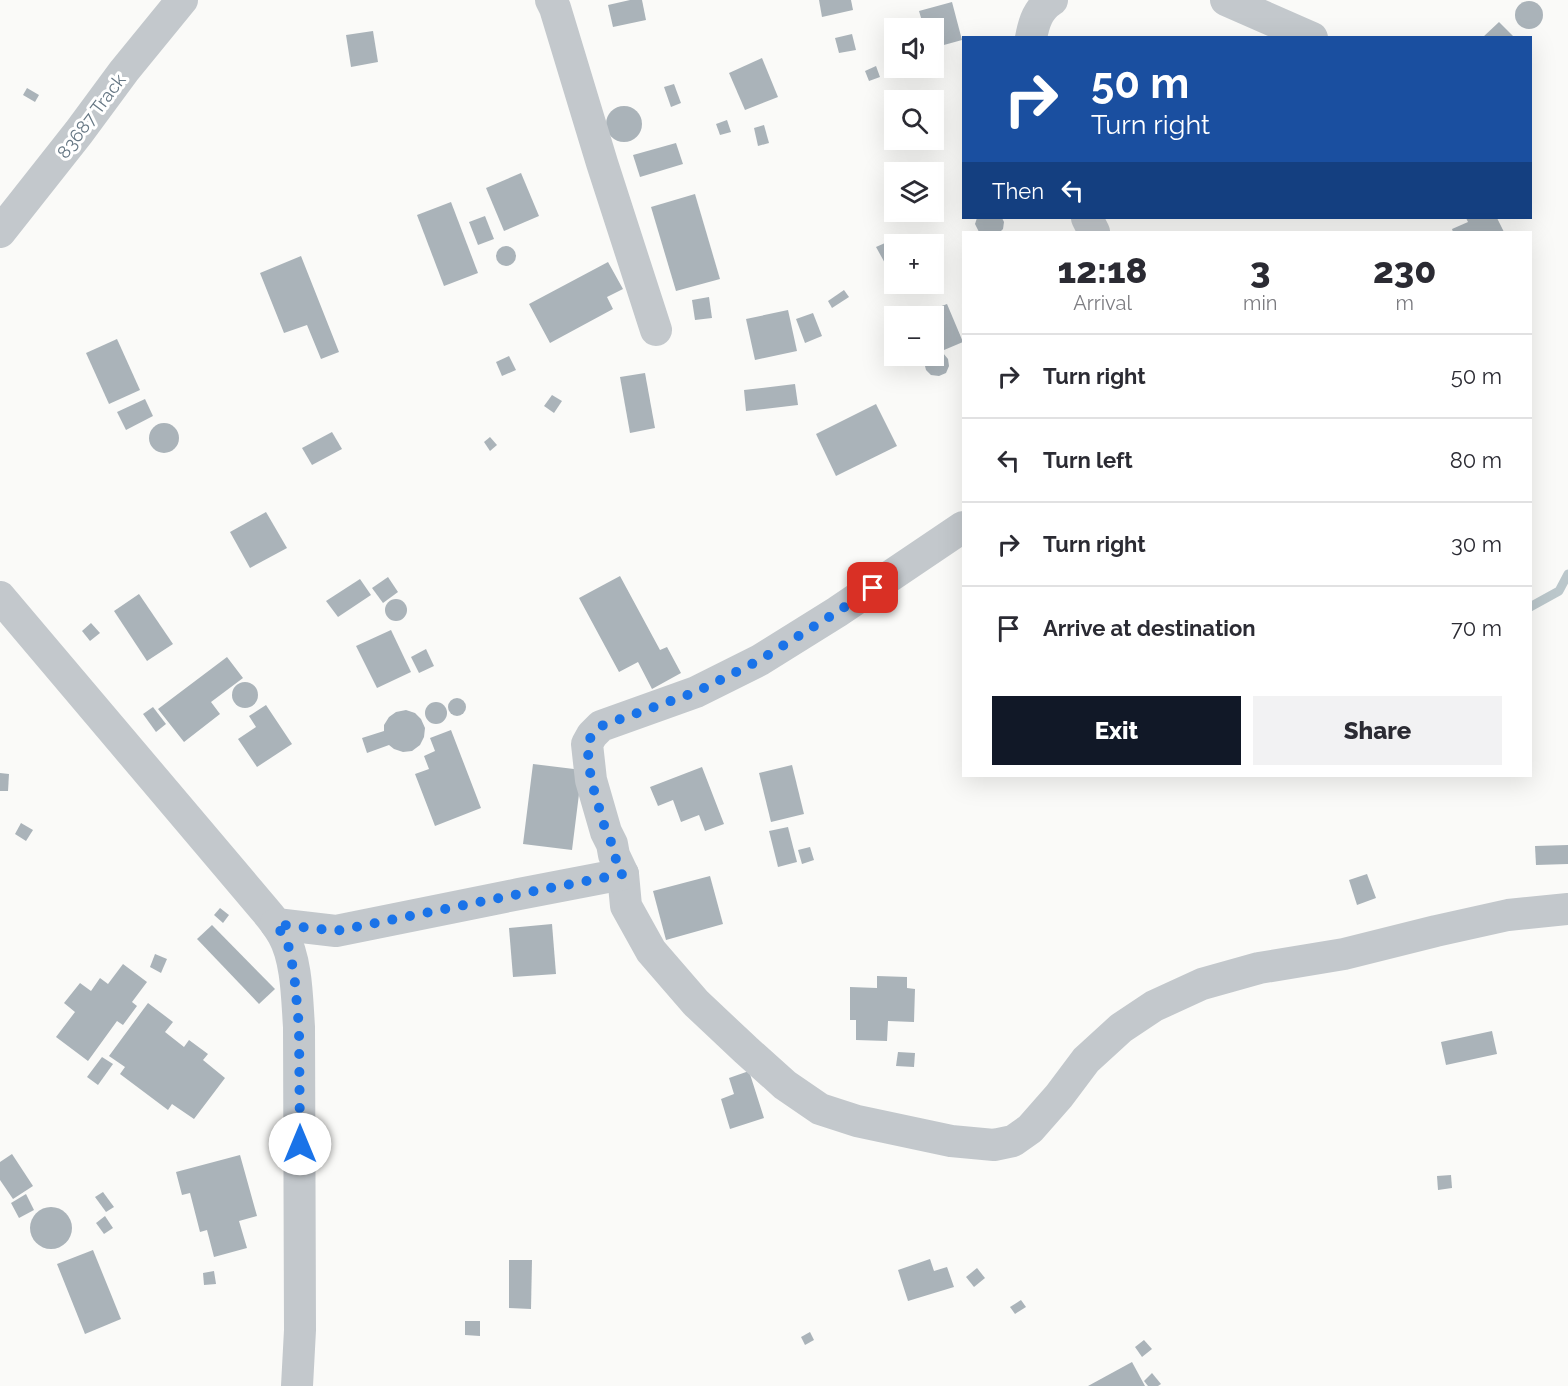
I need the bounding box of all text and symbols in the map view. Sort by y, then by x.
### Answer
map controls [884,18,944,366]
button: sound [884,18,944,78]
text: 50 m [1091,59,1189,108]
icon: right [992,60,1070,138]
street label: 83687 Track [52,69,130,162]
button: search [884,90,944,150]
text: Turn right [1091,109,1210,140]
button: layers [884,162,944,222]
icon: left [1056,174,1089,207]
text: Then [992,178,1044,204]
button: + [884,234,944,294]
text: 12:18 [1058,249,1147,291]
text: 3 [1250,249,1270,291]
text: 230 [1373,249,1436,291]
text: Arrival [1073,291,1132,315]
text: min [1243,291,1277,315]
text: m [1395,291,1414,315]
button: − [884,306,944,366]
icon: right [992,360,1025,393]
text: Turn right [1043,363,1146,389]
text: 50 m [1451,363,1502,389]
icon: left [992,444,1025,477]
text: Turn left [1043,447,1133,473]
text: 80 m [1450,447,1502,473]
icon: right [992,528,1025,561]
text: Turn right [1043,531,1146,557]
text: 30 m [1451,531,1502,557]
pin [847,562,898,613]
icon: arrive [856,571,889,604]
icon: arrive [992,612,1025,645]
text: Arrive at destination [1043,615,1256,641]
text: 70 m [1451,615,1502,641]
button: Exit [992,696,1241,765]
button: Share [1253,696,1502,765]
position arrow [268,1112,332,1176]

